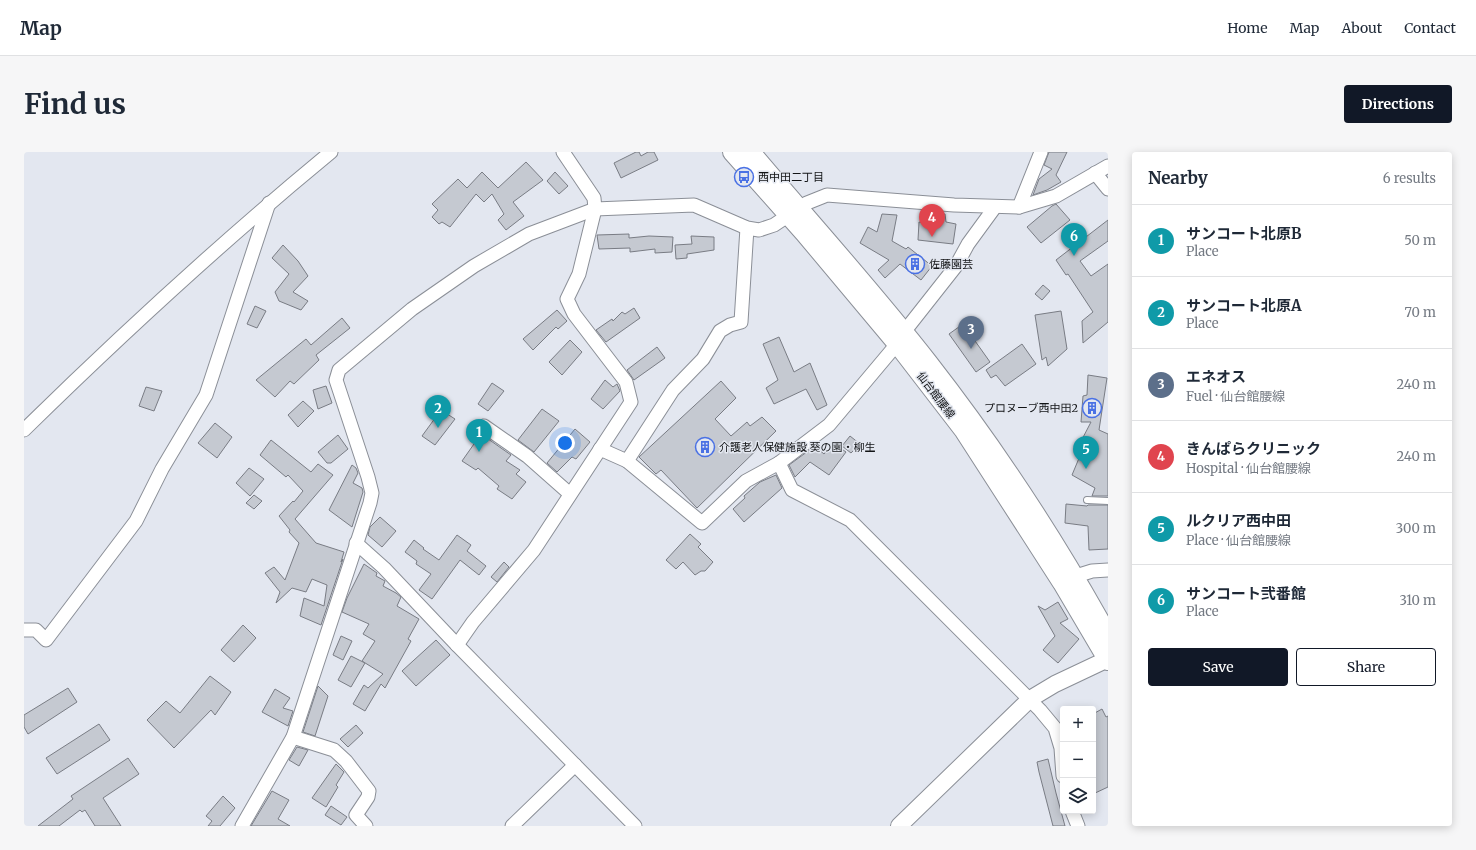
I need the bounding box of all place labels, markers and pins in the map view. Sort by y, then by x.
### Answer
bus stop icon: 西中田二丁目 [733,166,755,188]
place label: 西中田二丁目 [758,170,824,184]
pin: 4 [919,204,945,237]
pin: 6 [1061,223,1087,256]
building icon: 佐藤園芸 [904,253,926,275]
place label: 佐藤園芸 [929,257,973,271]
pin: 3 [958,316,984,349]
pin: 2 [425,395,451,428]
building icon: プロヌーブ西中田2 [1081,397,1103,419]
place label: プロヌーブ西中田2 [984,401,1078,415]
pin: 1 [466,419,492,452]
building icon: 介護老人保健施設 葵の園・柳生 [694,436,716,458]
pin: 5 [1073,436,1099,469]
place label: 介護老人保健施設 葵の園・柳生 [719,440,876,454]

